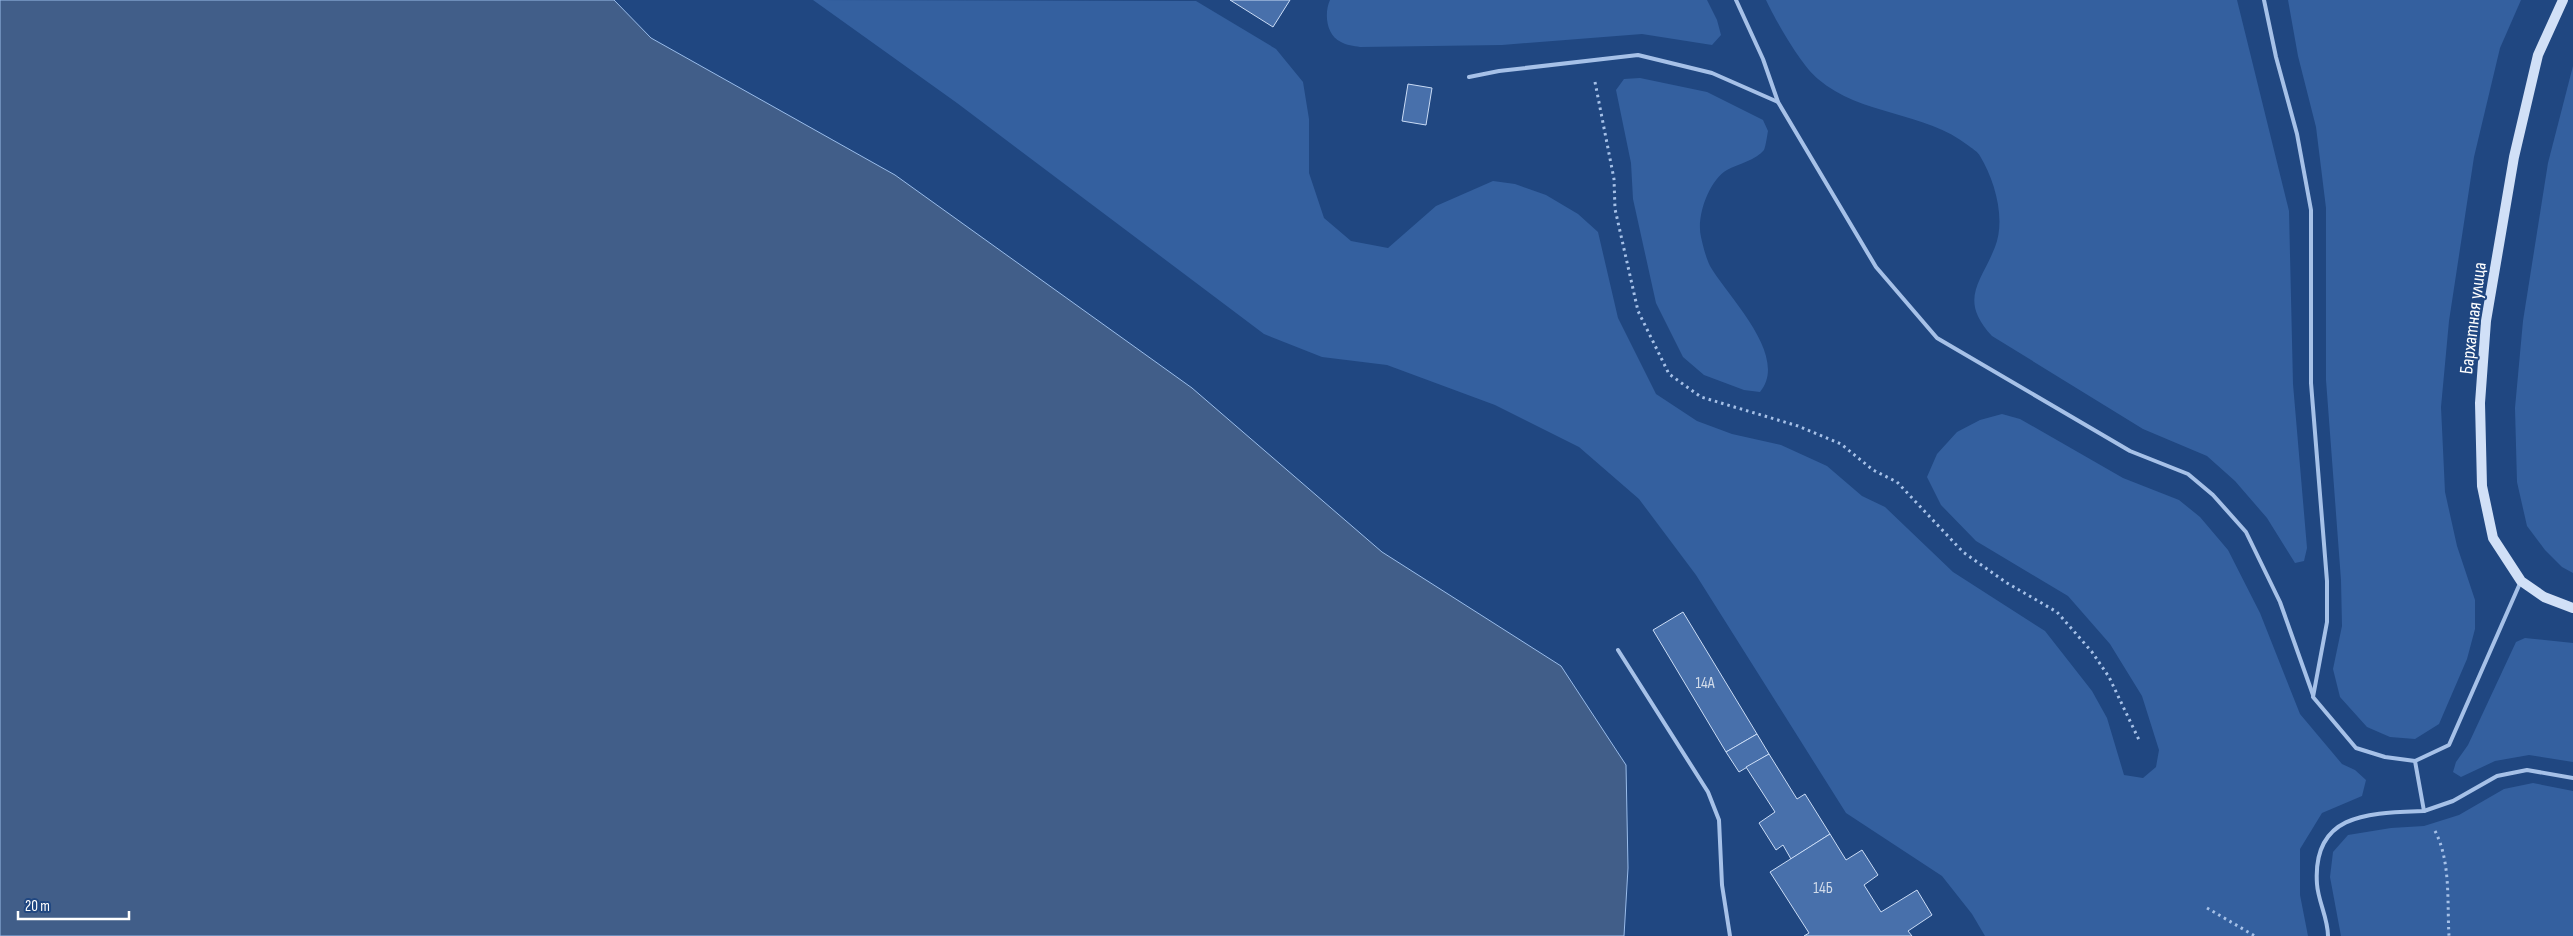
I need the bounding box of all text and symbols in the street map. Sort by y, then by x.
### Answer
street label: Бархатная улица [2455,261,2492,375]
house number: 14А [1695,674,1715,693]
house number: 14Б [1813,879,1833,898]
scale bar [18,888,129,920]
text: 20 m [25,897,50,916]

